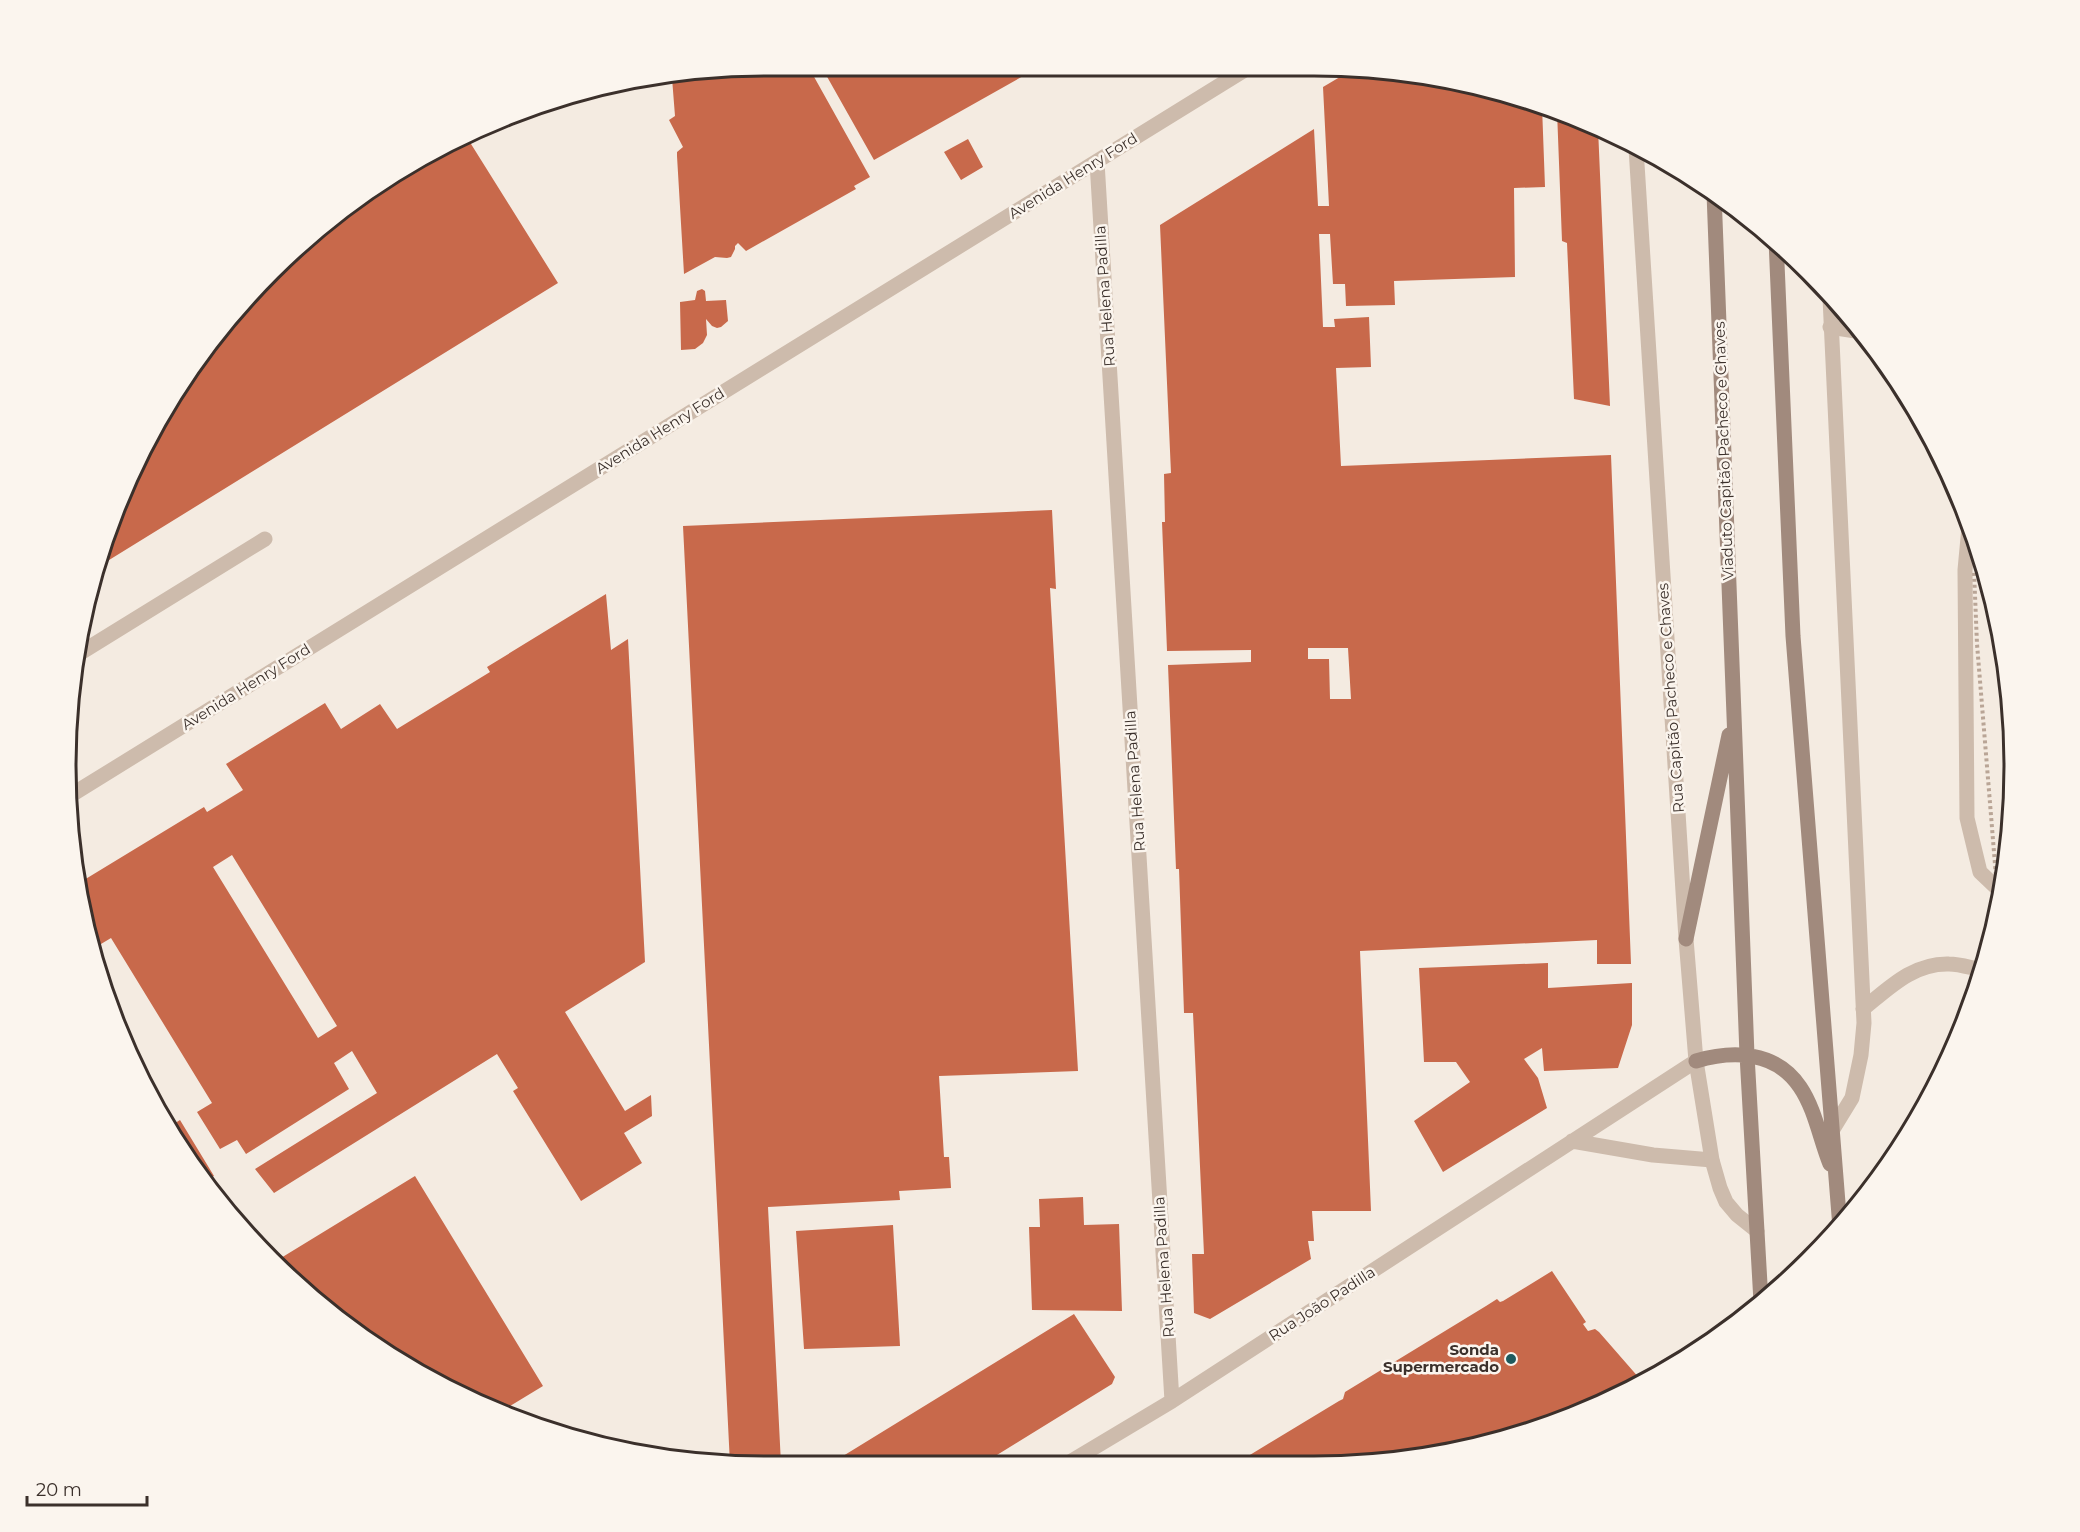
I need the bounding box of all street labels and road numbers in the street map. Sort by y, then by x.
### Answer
street label: Avenida Henry Ford [1005,128,1141,223]
street label: Rua Helena Padilla [1090,225,1119,367]
street label: Viaduto Capitão Pacheco e Chaves [1709,321,1738,581]
street label: Avenida Henry Ford [592,383,728,478]
street label: Rua Capitão Pacheco e Chaves [1653,582,1688,814]
street label: Avenida Henry Ford [178,639,314,734]
street label: Rua Helena Padilla [1120,710,1149,852]
street label: Rua Helena Padilla [1149,1196,1178,1338]
street label: Rua João Padilla [1265,1262,1379,1345]

